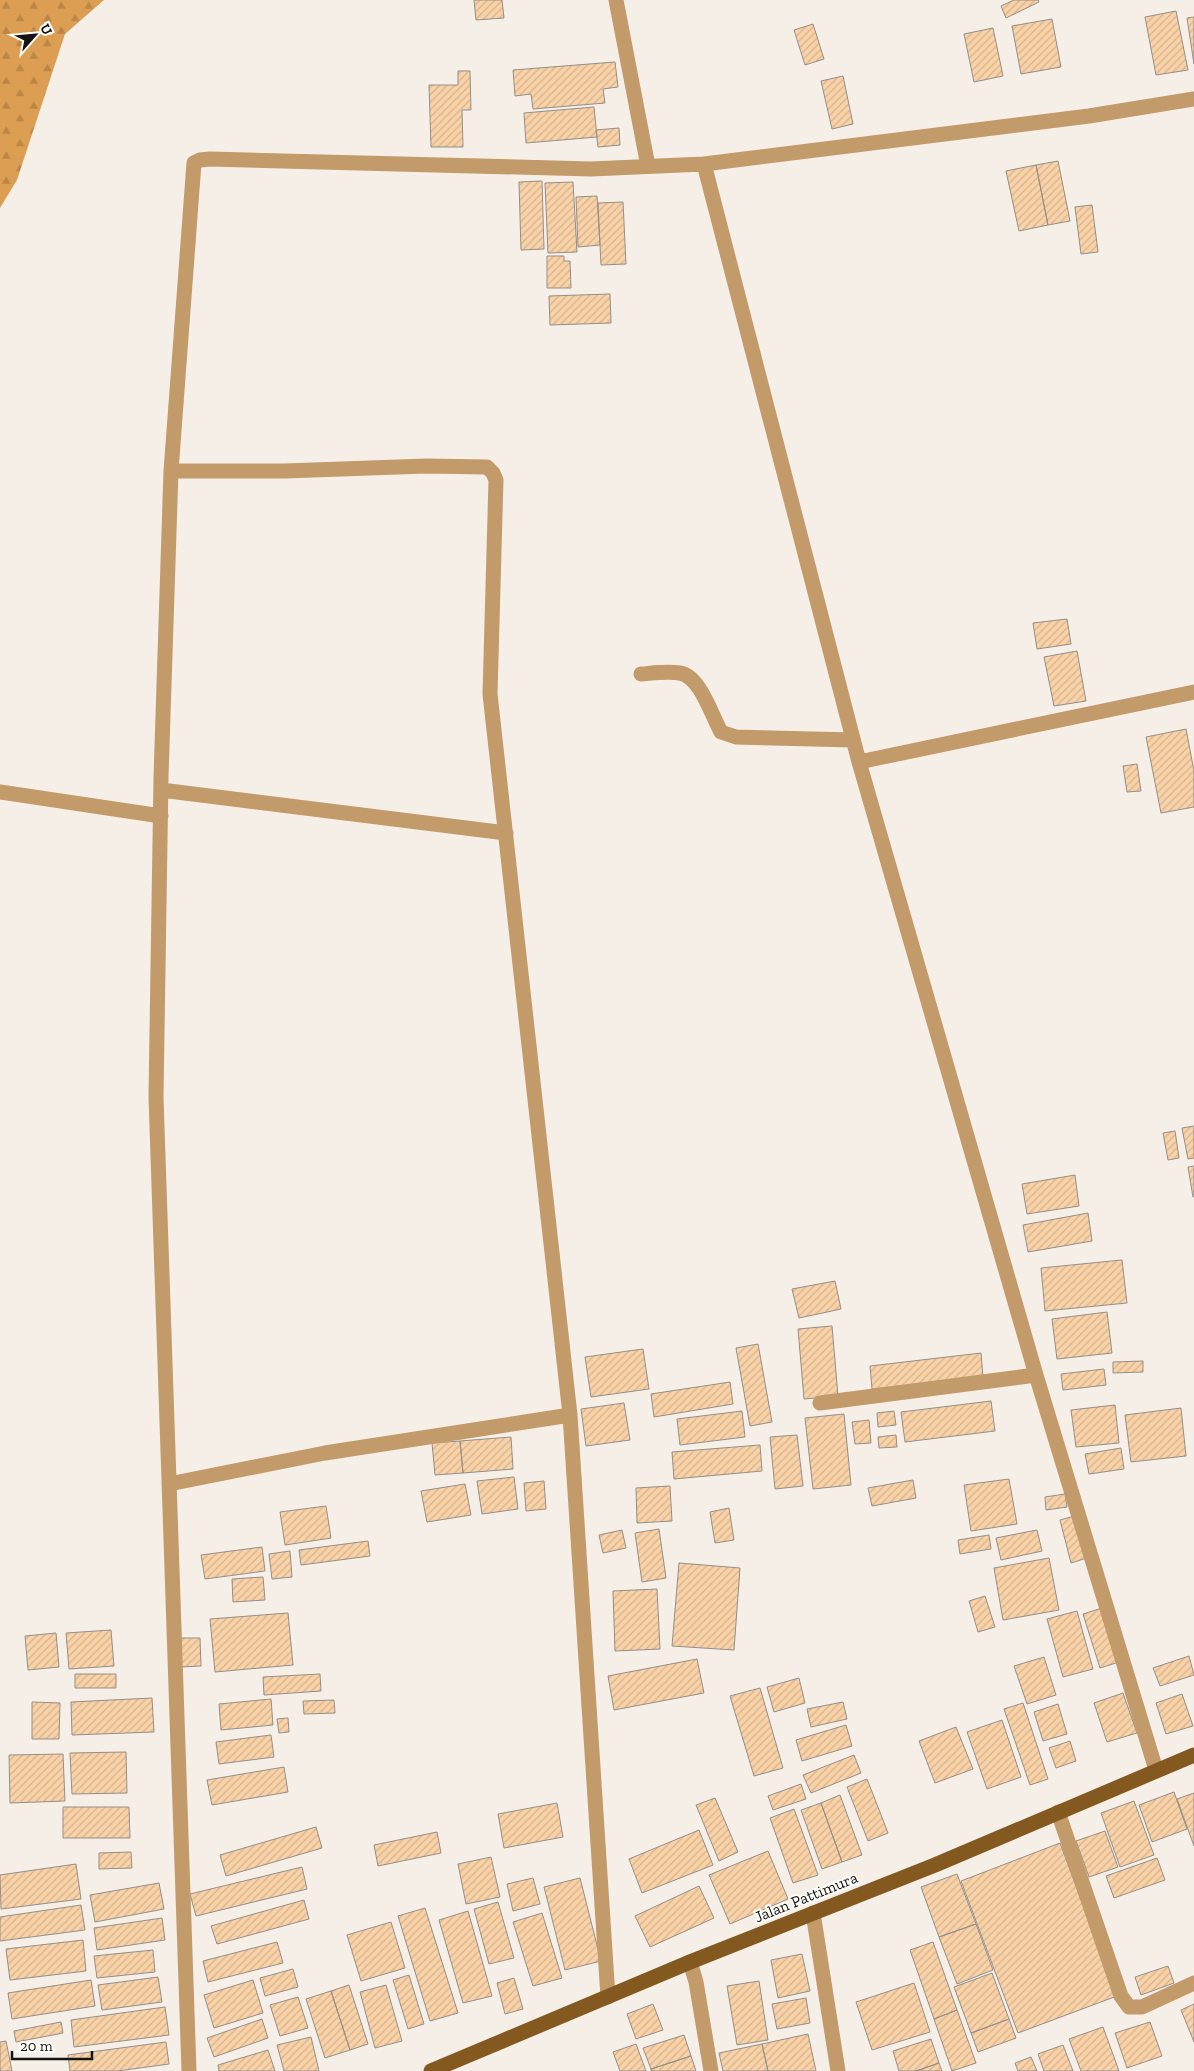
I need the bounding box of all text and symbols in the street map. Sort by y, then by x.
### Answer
north arrow [10,10,60,60]
text: U [36,21,56,38]
street label: Jalan Pattimura [752,1868,861,1926]
scale bar [12,2028,92,2060]
text: 20 m [20,2037,53,2055]

